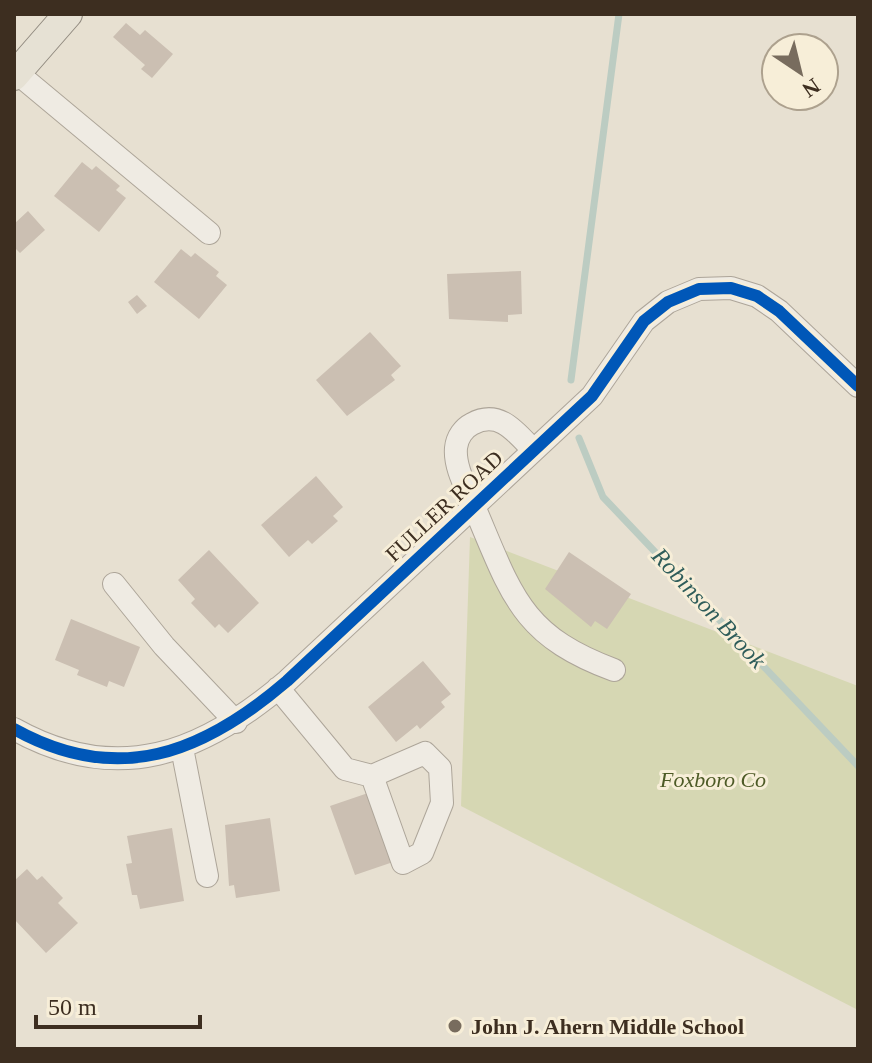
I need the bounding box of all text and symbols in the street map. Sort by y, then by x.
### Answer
north arrow [760,32,840,112]
text: N [797,73,825,103]
street label: FULLER ROAD [380,445,508,567]
water label: Robinson Brook [646,542,771,674]
park label: Foxboro Co [659,767,766,792]
scale bar [36,979,200,1029]
text: 50 m [48,994,97,1020]
place label: John J. Ahern Middle School [471,1014,744,1039]
marker: John J. Ahern Middle School [446,1017,464,1035]

